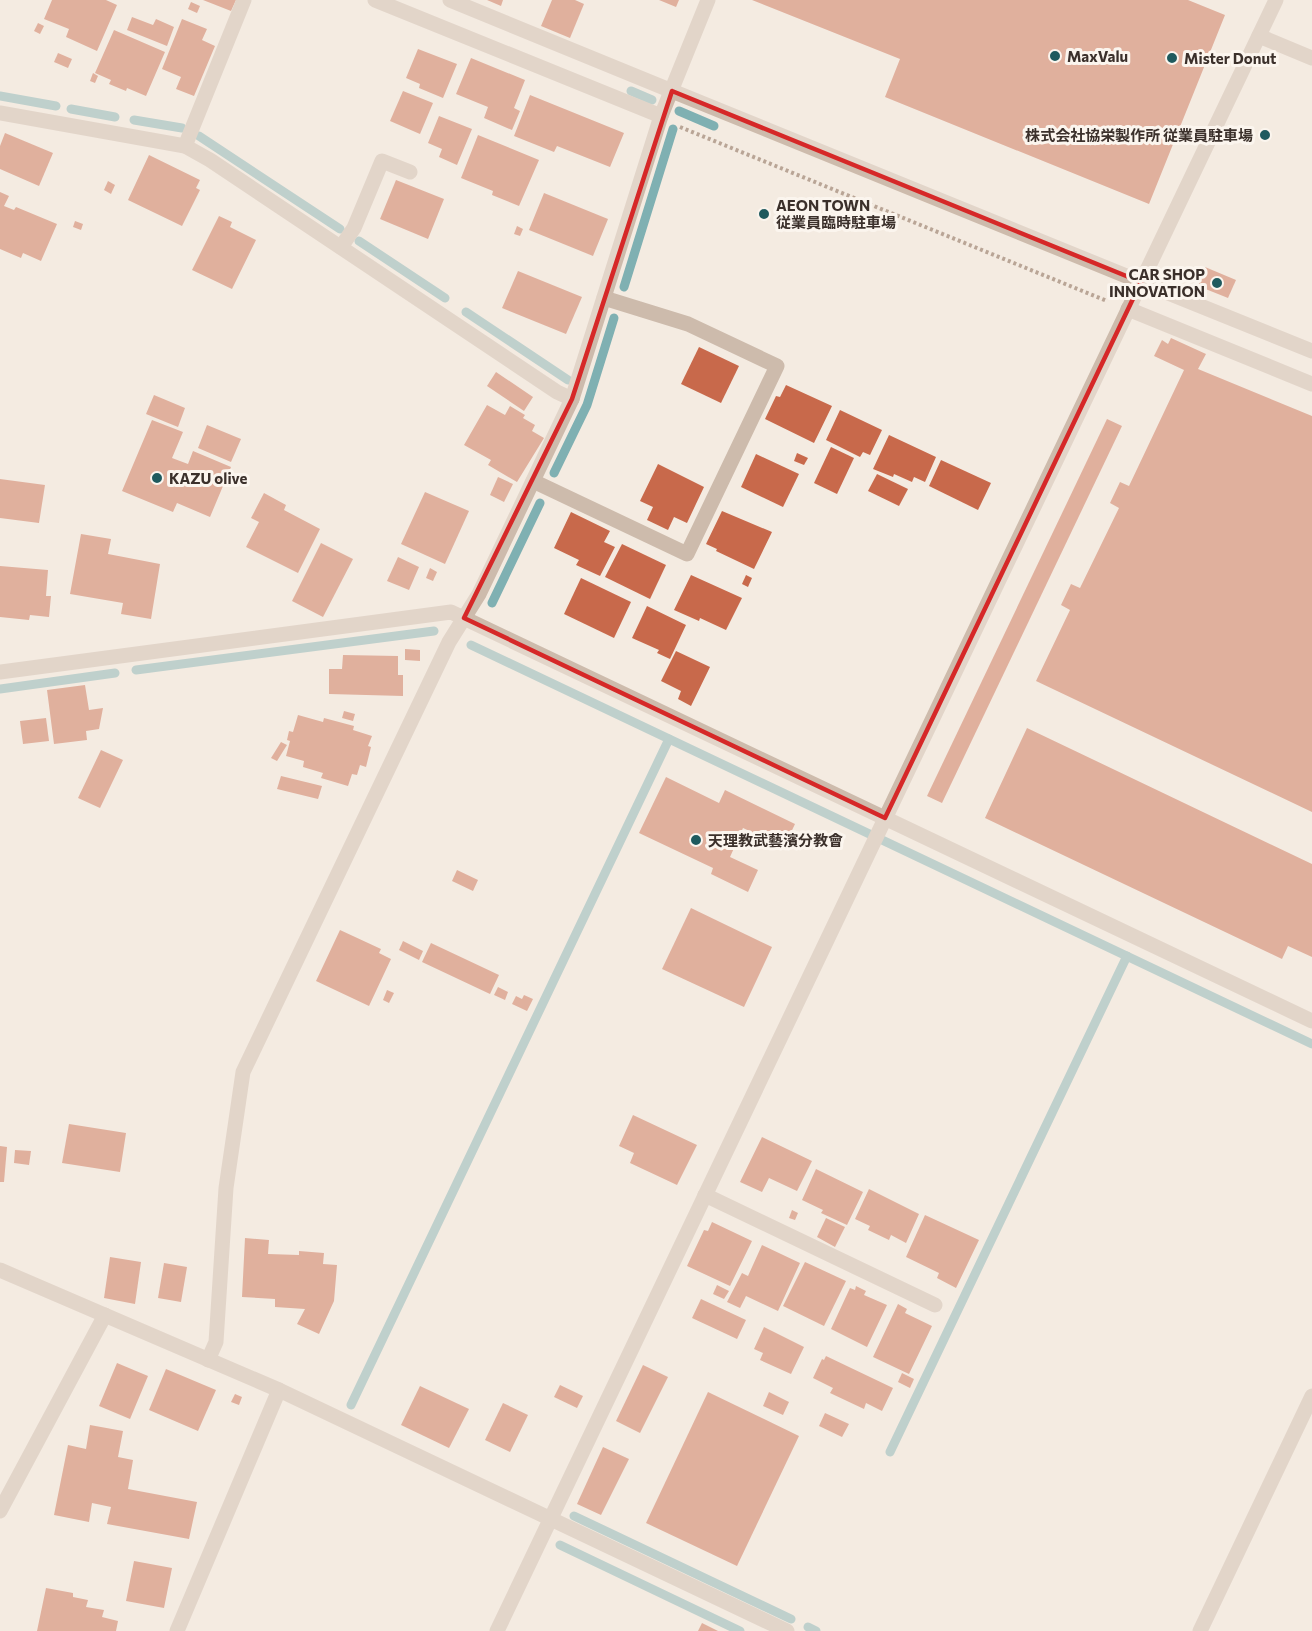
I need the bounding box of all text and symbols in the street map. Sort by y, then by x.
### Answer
place label: MaxValu [1067,47,1128,65]
marker: MaxValu [1048,49,1062,63]
place label: Mister Donut [1184,49,1276,67]
marker: Mister Donut [1165,51,1179,65]
place label: 株式会社協栄製作所 従業員駐車場 [1025,126,1253,144]
marker: 株式会社協栄製作所 従業員駐車場 [1258,128,1272,142]
place label: AEON TOWN 従業員臨時駐車場 [776,196,896,231]
marker: AEON TOWN 従業員臨時駐車場 [757,207,771,221]
place label: CAR SHOP INNOVATION [1109,265,1205,300]
marker: CAR SHOP INNOVATION [1210,276,1224,290]
place label: KAZU olive [169,469,247,487]
marker: KAZU olive [150,471,164,485]
place label: 天理教武藝濱分教會 [708,831,843,849]
marker: 天理教武藝濱分教會 [689,833,703,847]

